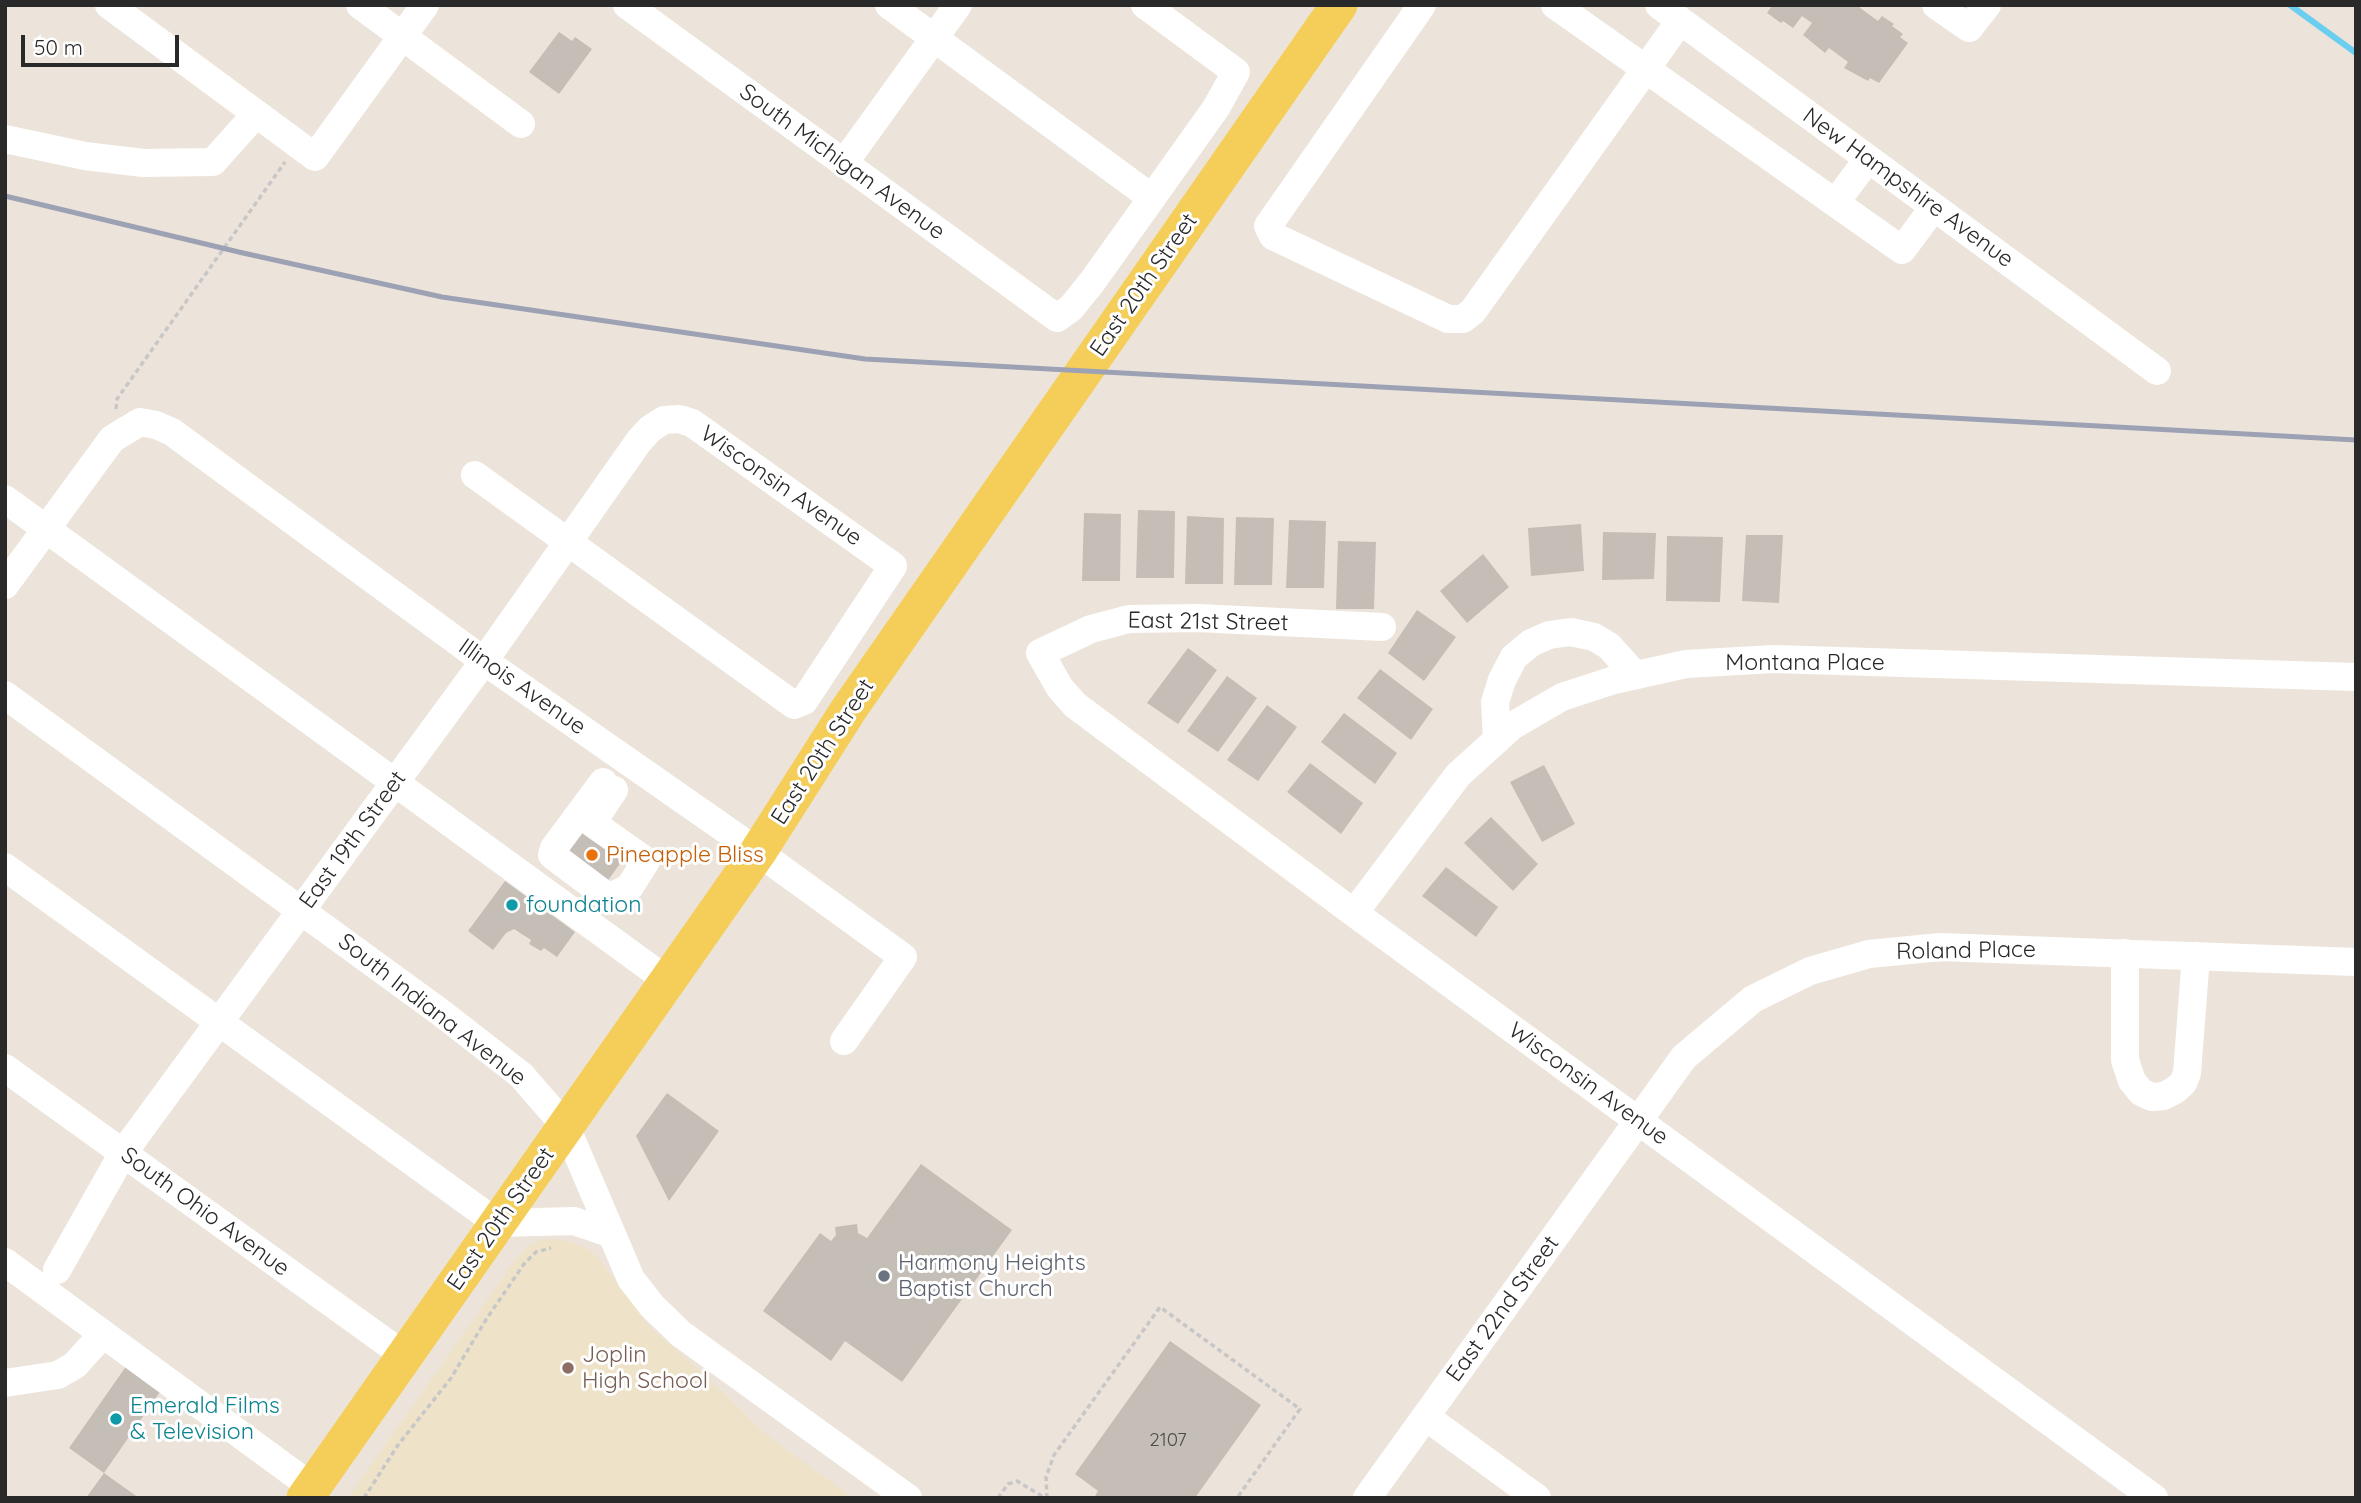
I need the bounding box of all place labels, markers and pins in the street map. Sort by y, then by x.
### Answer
place label: Pineapple Bliss [606,841,764,869]
marker: Pineapple Bliss [584,847,600,863]
place label: foundation [526,891,641,919]
marker: foundation [504,897,520,913]
place label: Harmony Heights Baptist Church [898,1249,1086,1303]
marker: Harmony Heights Baptist Church [876,1268,892,1284]
place label: Joplin High School [582,1341,708,1395]
marker: Joplin High School [560,1360,576,1376]
place label: Emerald Films & Television [130,1392,280,1446]
marker: Emerald Films & Television [108,1411,124,1427]

